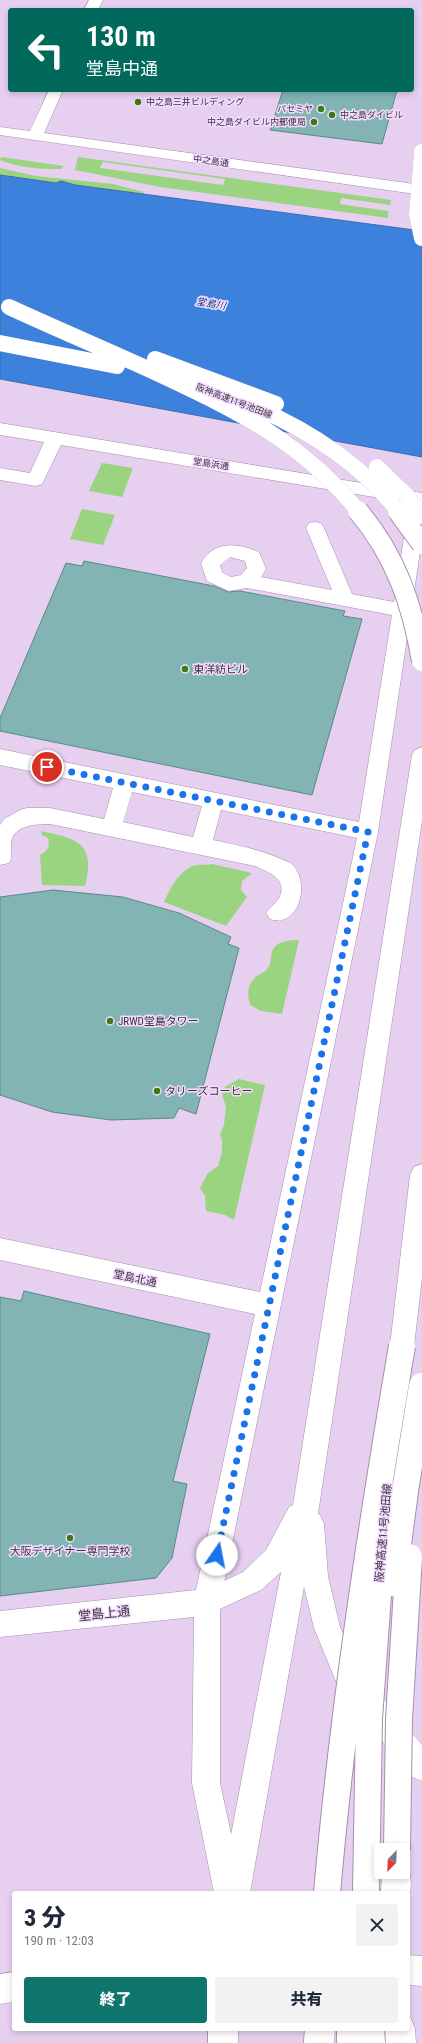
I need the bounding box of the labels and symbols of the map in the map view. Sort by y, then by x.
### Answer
marker: 中之島三井ビルディング [133,97,143,107]
place label: 中之島三井ビルディング [146,97,244,107]
place label: パセミヤ [277,104,313,114]
marker: パセミヤ [316,104,326,114]
marker: 中之島ダイビル [327,110,337,120]
place label: 中之島ダイビル [340,110,403,120]
place label: 中之島ダイビル内郵便局 [207,117,306,127]
marker: 中之島ダイビル内郵便局 [309,117,319,127]
street label: 中之島通 [192,154,230,168]
water label: 堂島川 [195,296,228,311]
street label: 阪神高速11号池田線 [194,382,274,421]
street label: 堂島浜通 [192,456,230,472]
place label: 東洋紡ビル [193,663,248,676]
marker: 東洋紡ビル [180,664,190,674]
pin [30,750,64,784]
place label: JRWD堂島タワー [118,1015,199,1028]
marker: JRWD堂島タワー [105,1016,115,1026]
place label: タリーズコーヒー [165,1085,252,1098]
marker: タリーズコーヒー [152,1086,162,1096]
street label: 堂島北通 [112,1268,158,1289]
street label: 阪神高速11号池田線 [373,1483,394,1583]
marker: 大阪デザイナー専門学校 [65,1533,75,1543]
position arrow [196,1534,238,1576]
place label: 大阪デザイナー専門学校 [10,1545,130,1558]
street label: 堂島上通 [77,1603,131,1624]
north arrow [374,1843,410,1879]

